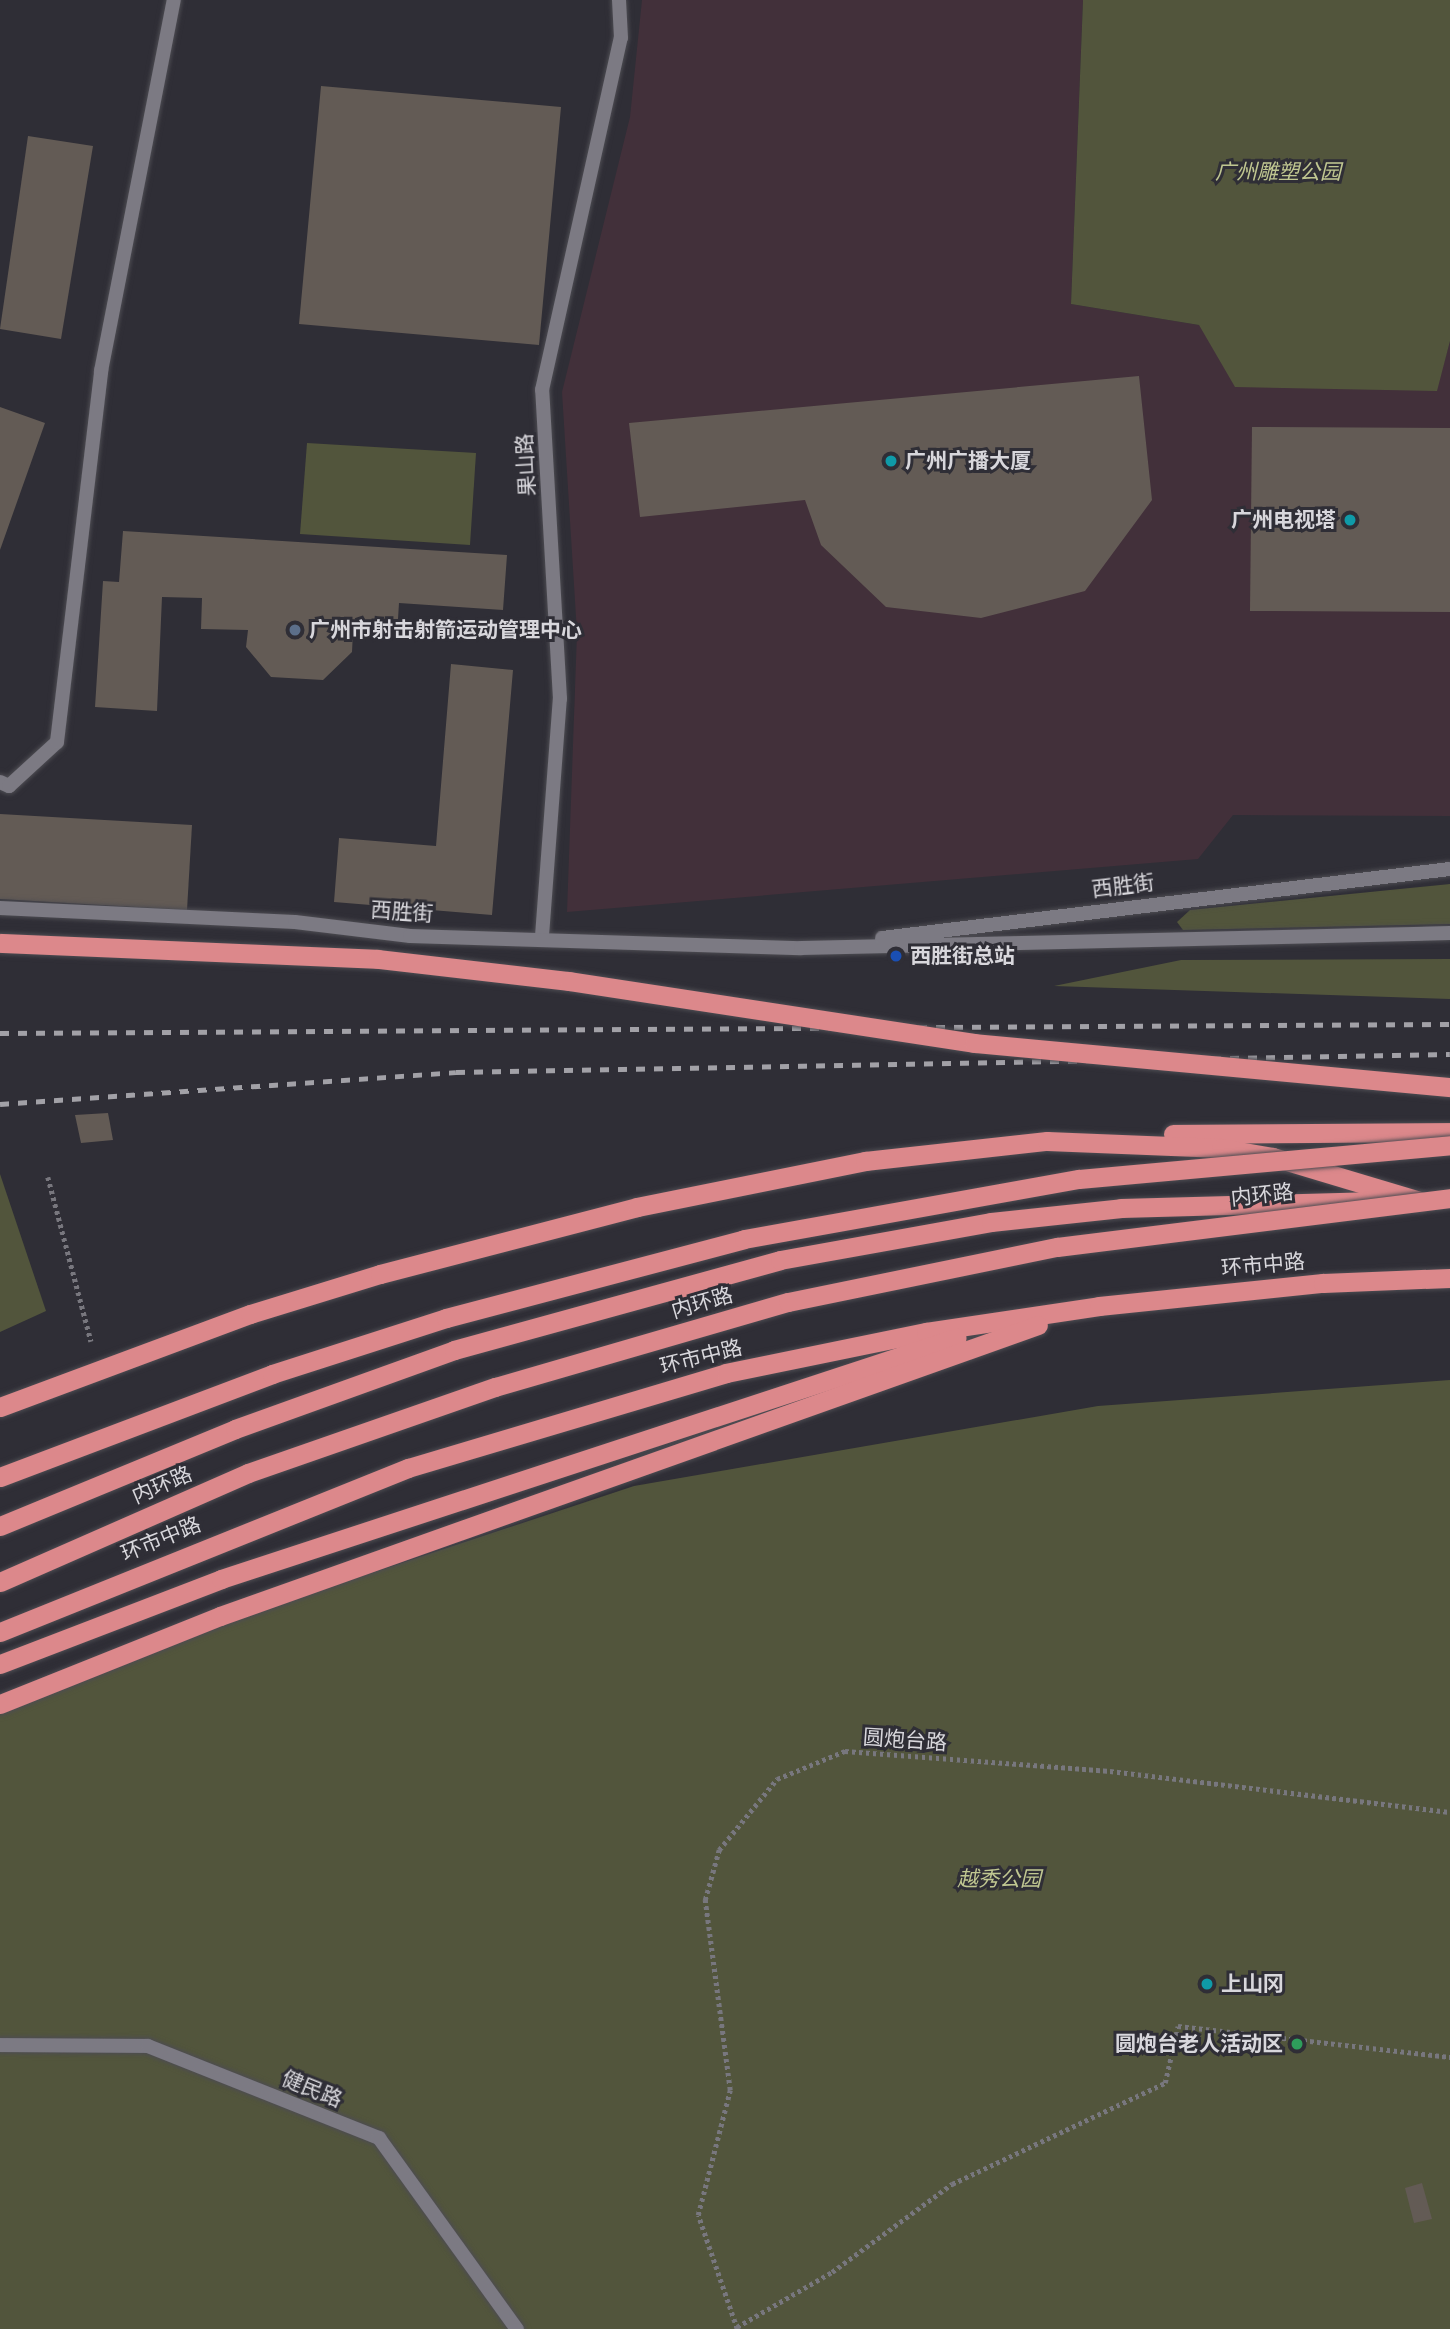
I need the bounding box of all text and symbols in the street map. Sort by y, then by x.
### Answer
park label: 广州雕塑公园 [1215,159,1341,185]
street label: 果山路 [512,433,540,497]
place label: 广州广播大厦 [905,448,1031,474]
marker: 广州广播大厦 [883,453,899,469]
place label: 广州电视塔 [1231,507,1336,533]
marker: 广州电视塔 [1342,512,1358,528]
place label: 广州市射击射箭运动管理中心 [309,617,582,643]
marker: 广州市射击射箭运动管理中心 [287,622,303,638]
street label: 西胜街 [1090,870,1156,902]
street label: 西胜街 [370,897,434,927]
place label: 西胜街总站 [910,943,1015,969]
marker: 西胜街总站 [888,948,904,964]
street label: 内环路 [1229,1179,1295,1211]
street label: 环市中路 [1220,1249,1306,1281]
street label: 内环路 [668,1282,736,1324]
street label: 环市中路 [657,1335,745,1379]
street label: 内环路 [128,1461,196,1509]
street label: 环市中路 [117,1512,205,1566]
street label: 圆炮台路 [862,1725,948,1755]
park label: 越秀公园 [957,1866,1041,1892]
place label: 上山冈 [1221,1971,1284,1997]
marker: 上山冈 [1199,1976,1215,1992]
place label: 圆炮台老人活动区 [1115,2031,1283,2057]
marker: 圆炮台老人活动区 [1289,2036,1305,2052]
street label: 健民路 [278,2066,346,2112]

